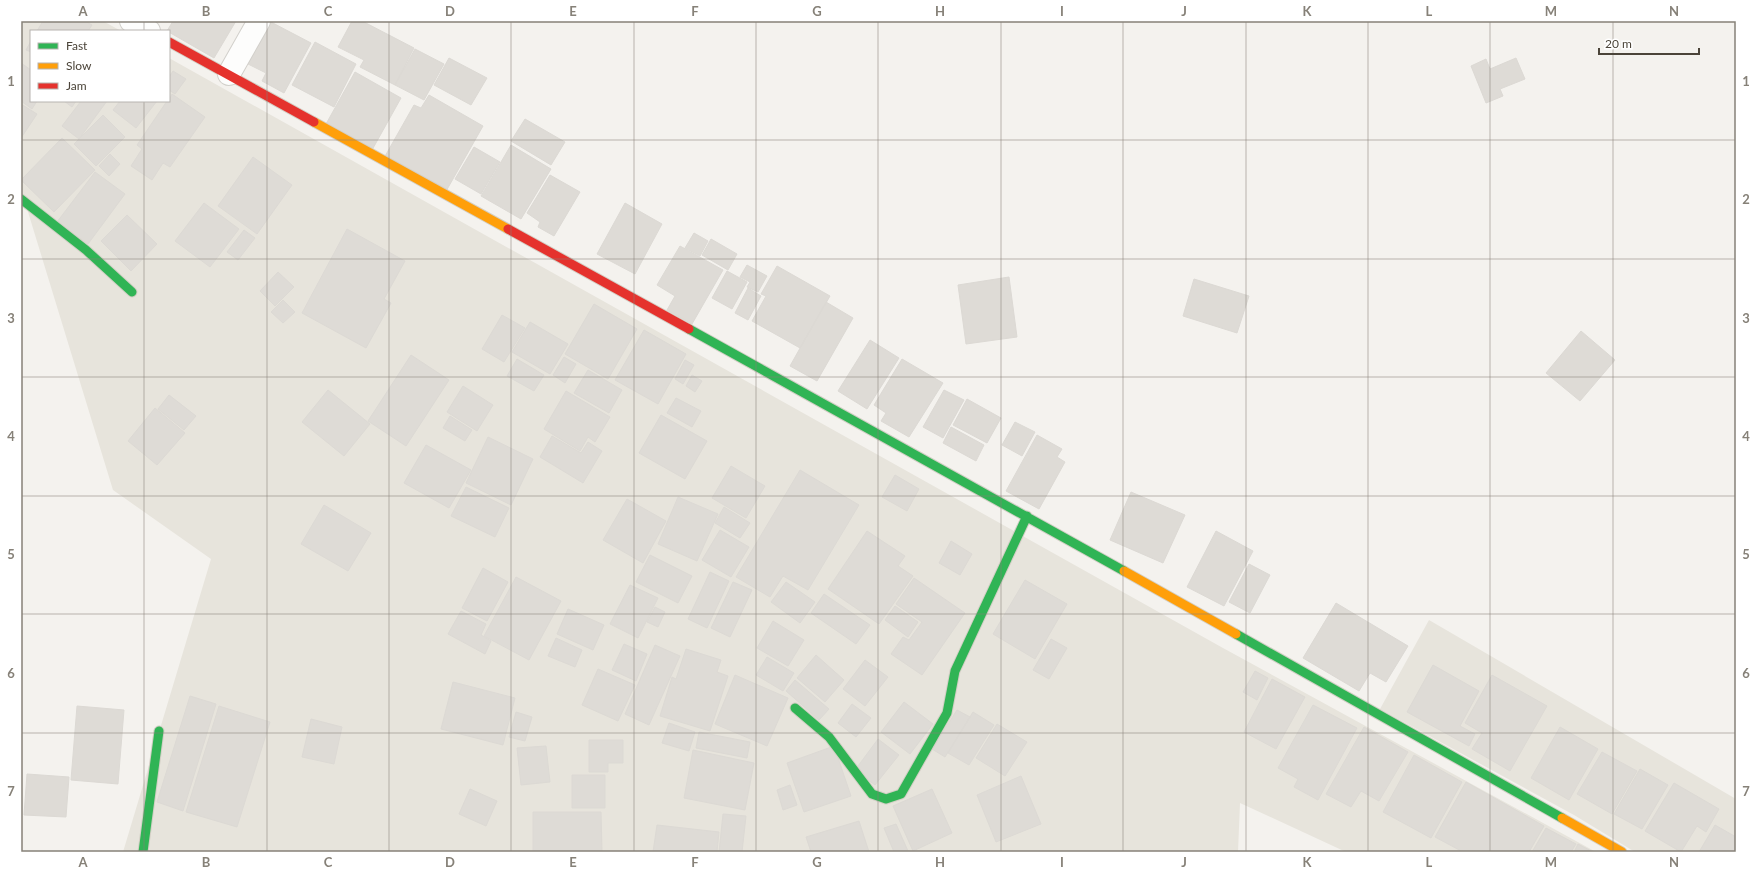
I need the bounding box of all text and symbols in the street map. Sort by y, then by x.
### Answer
text: A [77,3,88,19]
text: B [202,3,211,19]
text: C [324,3,333,19]
text: D [445,3,455,19]
text: E [569,3,577,19]
text: F [691,3,699,19]
text: G [812,3,822,19]
text: H [935,3,945,19]
text: I [1060,3,1064,19]
text: J [1181,3,1187,19]
text: K [1303,3,1313,19]
text: L [1426,3,1433,19]
text: M [1545,3,1557,19]
text: N [1669,3,1679,19]
legend [30,30,170,102]
scale bar [1599,30,1699,56]
text: 20 m [1605,36,1632,51]
text: Fast [66,38,88,53]
text: Slow [66,58,92,73]
text: 1 [7,73,15,89]
text: 1 [1742,73,1750,89]
text: Jam [66,78,87,93]
text: 2 [7,191,15,207]
text: 2 [1742,191,1750,207]
text: 3 [7,310,15,326]
text: 3 [1742,310,1750,326]
text: 4 [7,428,15,444]
text: 4 [1742,428,1750,444]
text: 5 [7,546,15,562]
text: 5 [1742,546,1750,562]
text: 6 [7,665,15,681]
text: 6 [1742,665,1750,681]
text: 7 [7,783,15,799]
text: 7 [1742,783,1750,799]
text: A [77,854,88,870]
text: B [202,854,211,870]
text: C [324,854,333,870]
text: D [445,854,455,870]
text: E [569,854,577,870]
text: F [691,854,699,870]
text: G [812,854,822,870]
text: H [935,854,945,870]
text: I [1060,854,1064,870]
text: J [1181,854,1187,870]
text: K [1303,854,1313,870]
text: L [1426,854,1433,870]
text: M [1545,854,1557,870]
text: N [1669,854,1679,870]

